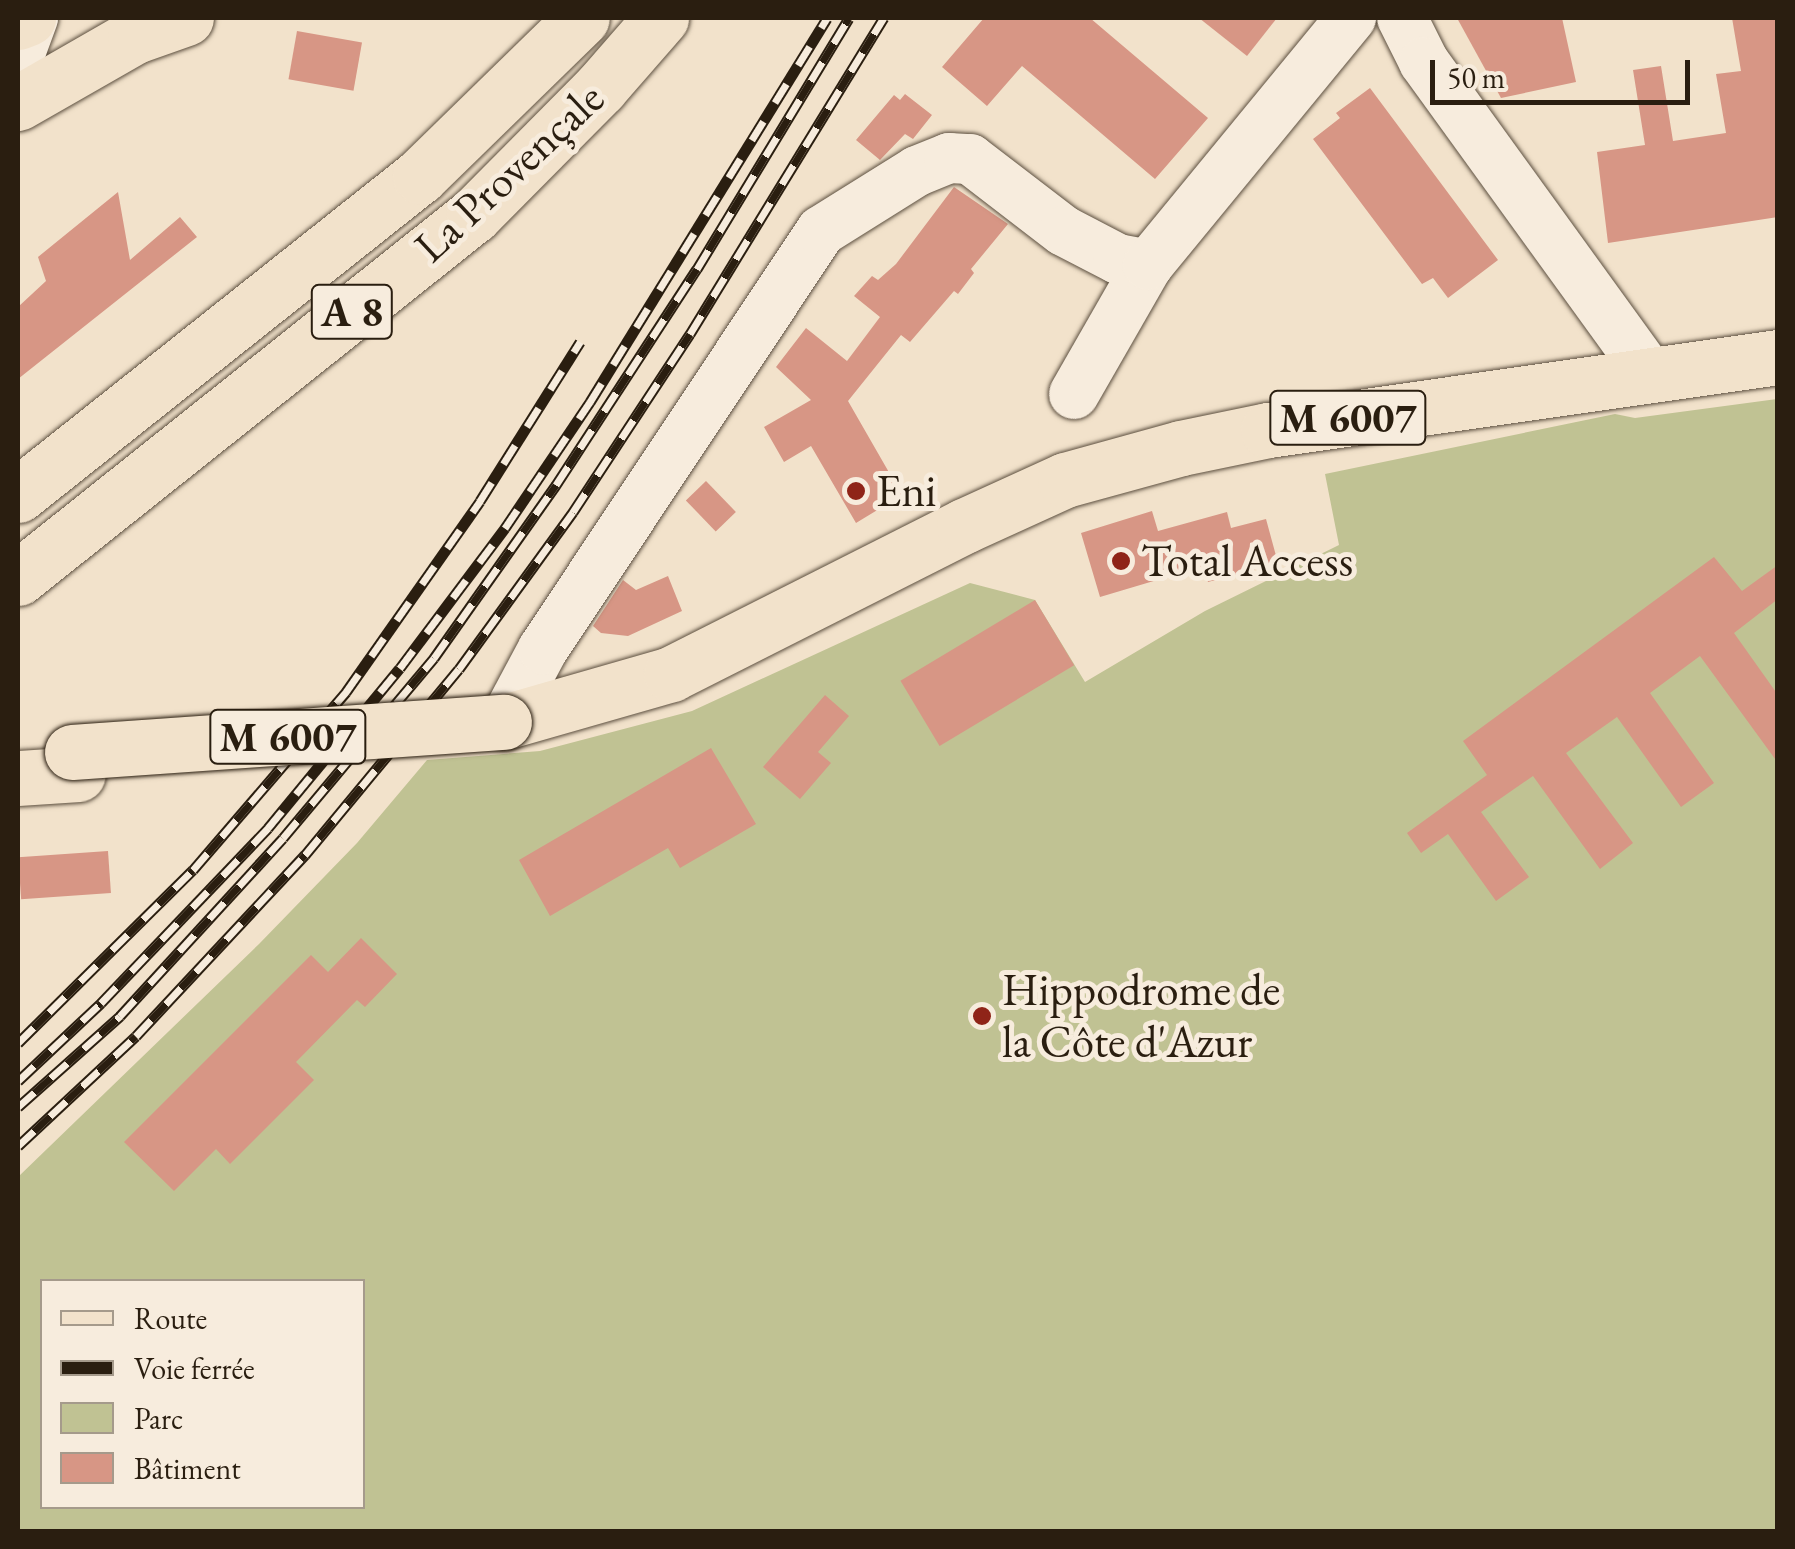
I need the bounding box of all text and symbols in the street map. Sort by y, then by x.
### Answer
scale bar [1435,40,1695,102]
text: 50 m [1447,58,1505,97]
street label: La Provençale [403,71,615,273]
road number: A 8 [310,275,394,349]
road number: M 6007 [1268,381,1428,455]
place label: Eni [876,464,936,518]
marker: Eni [845,480,867,502]
place label: Total Access [1141,534,1353,588]
marker: Total Access [1110,550,1132,572]
road number: M 6007 [208,700,368,774]
place label: Hippodrome de la Côte d'Azur [1002,963,1280,1069]
marker: Hippodrome de la Côte d'Azur [971,1005,993,1027]
legend [40,1279,365,1509]
text: Route [134,1299,207,1338]
text: Voie ferrée [134,1349,255,1388]
text: Parc [134,1399,183,1438]
text: Bâtiment [134,1449,241,1488]

